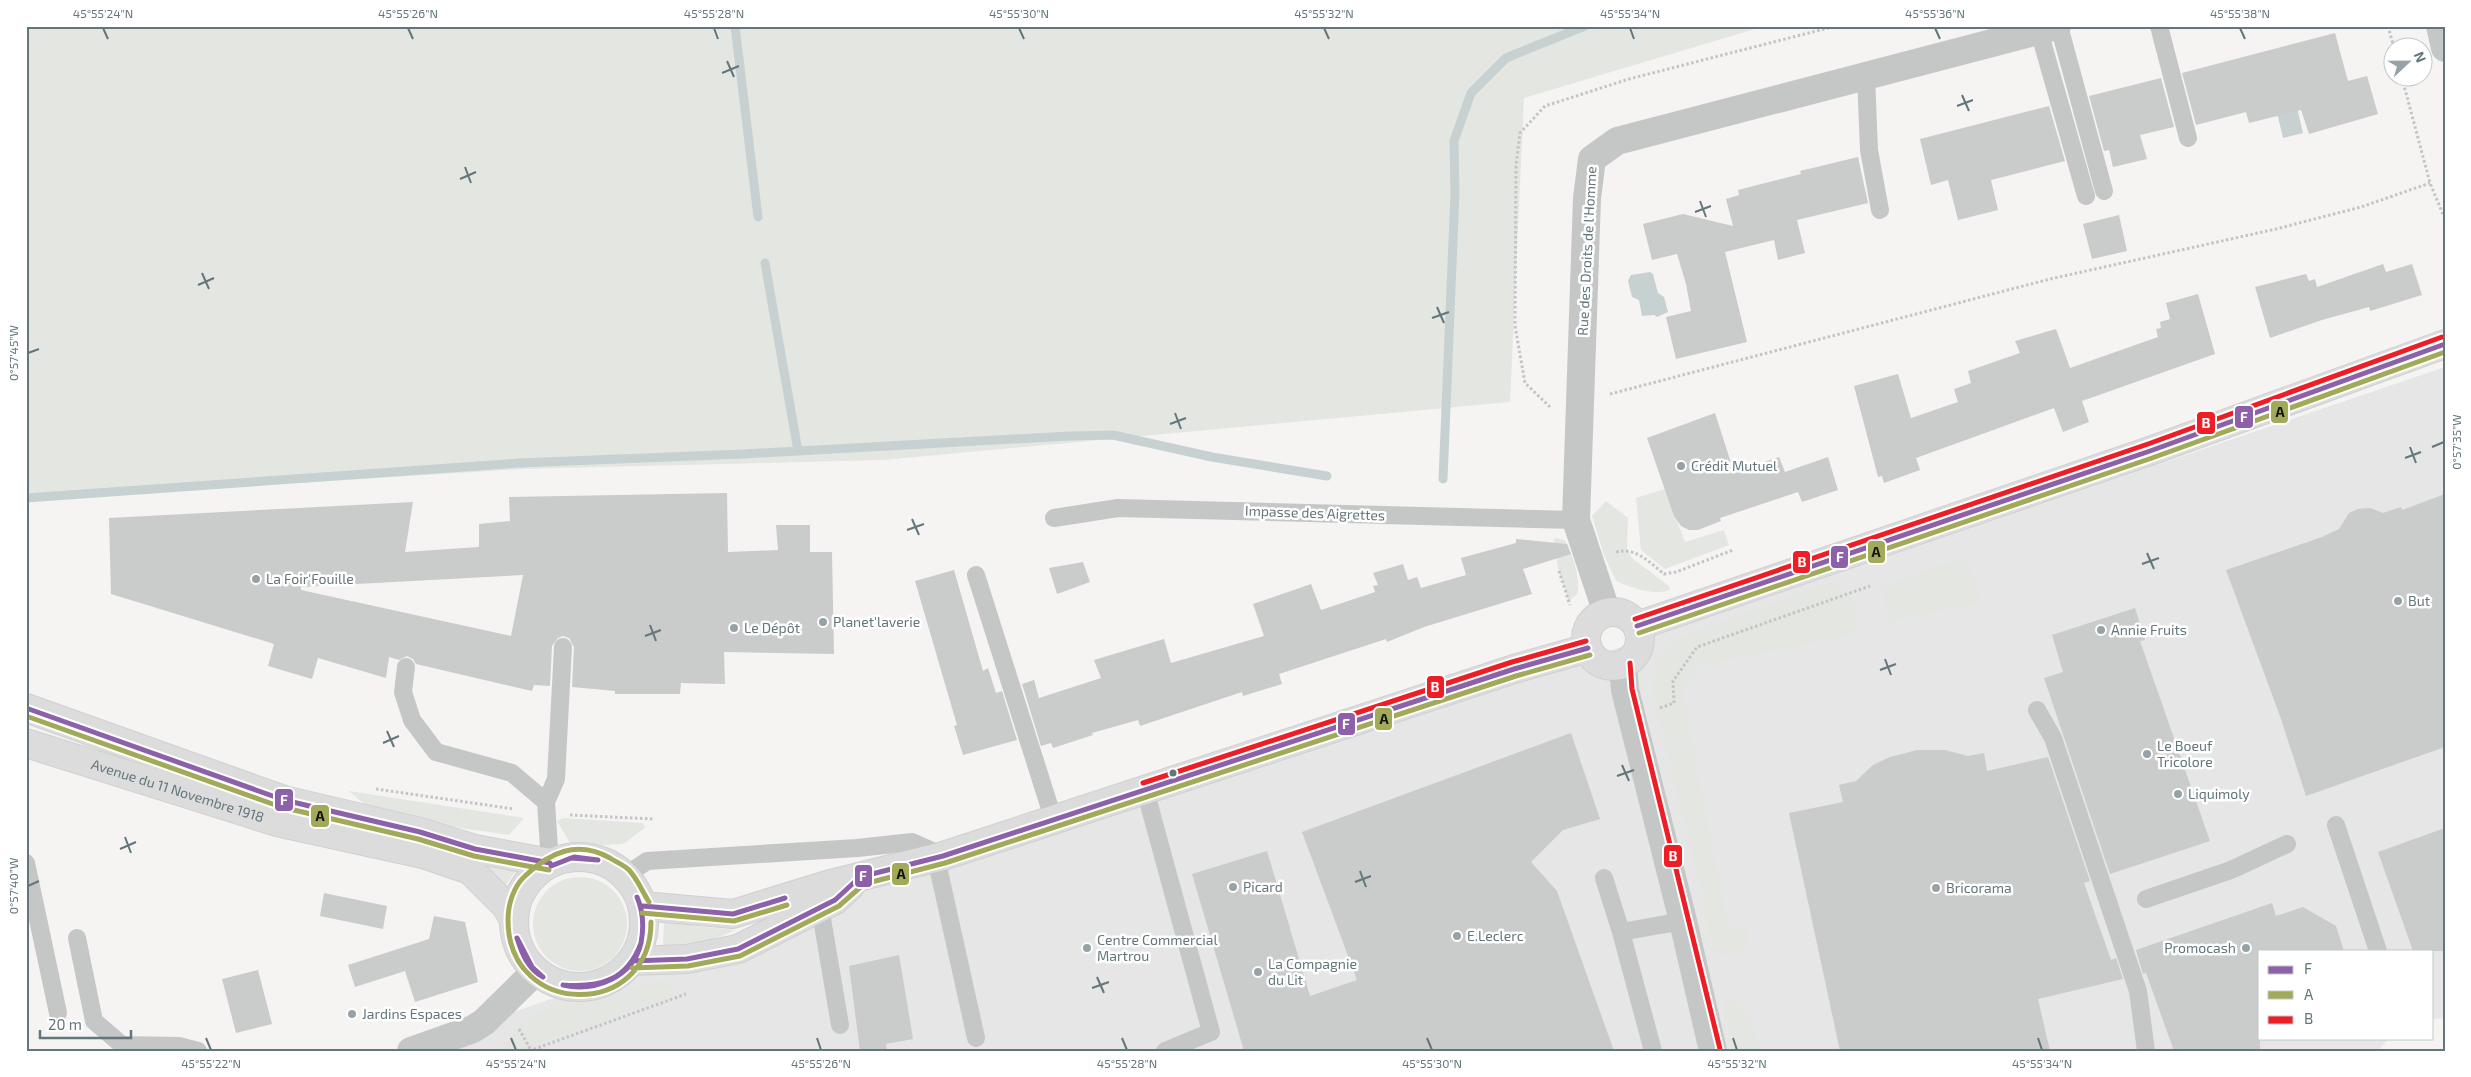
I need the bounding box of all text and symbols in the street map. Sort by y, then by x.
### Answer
text: 45°55'24"N [73,6,133,20]
text: 45°55'26"N [378,6,438,20]
text: 45°55'28"N [684,6,744,20]
text: 45°55'30"N [989,6,1049,20]
text: 45°55'32"N [1294,6,1354,20]
text: 45°55'34"N [1600,6,1660,20]
text: 45°55'36"N [1905,6,1965,20]
text: 45°55'38"N [2210,6,2270,20]
north arrow [2384,38,2434,88]
text: N [2411,49,2430,65]
street label: Rue des Droits de l'Homme [1574,166,1599,336]
text: 0°57'45"W [6,325,20,381]
line badge: A [2270,400,2289,424]
text: A [2275,403,2285,420]
line badge: F [2234,405,2254,429]
text: F [2240,408,2248,425]
line badge: B [2196,411,2216,435]
text: B [2202,414,2211,431]
text: 0°57'35"W [2449,414,2463,470]
place label: Crédit Mutuel [1691,457,1778,474]
marker: Crédit Mutuel [1675,460,1687,472]
street label: Impasse des Aigrettes [1245,502,1385,523]
line badge: A [1867,540,1886,564]
text: A [1871,543,1881,560]
line badge: F [1830,545,1849,569]
text: F [1836,548,1844,565]
line badge: B [1792,550,1811,574]
text: B [1798,553,1807,570]
place label: La Foir'Fouille [266,570,354,587]
marker: La Foir'Fouille [250,573,262,585]
place label: But [2408,592,2430,609]
marker: But [2392,595,2404,607]
place label: Planet'laverie [833,613,920,630]
marker: Planet'laverie [817,616,829,628]
place label: Le Dépôt [744,619,800,636]
place label: Annie Fruits [2111,621,2187,638]
marker: Le Dépôt [728,622,740,634]
marker: Annie Fruits [2095,624,2107,636]
line badge: B [1426,675,1445,699]
text: B [1431,678,1440,695]
line badge: A [1374,707,1393,731]
text: A [1379,710,1389,727]
line badge: F [1337,712,1356,736]
text: F [1342,715,1350,732]
place label: Le Boeuf Tricolore [2157,737,2213,770]
marker: Le Boeuf Tricolore [2141,748,2153,760]
street label: Avenue du 11 Novembre 1918 [89,755,266,825]
unlabelled marker [1168,768,1178,778]
place label: Liquimoly [2188,785,2250,802]
line badge: F [274,788,294,812]
marker: Liquimoly [2172,788,2184,800]
text: F [280,791,288,808]
line badge: A [310,804,330,828]
text: A [315,807,325,824]
line badge: B [1663,844,1683,868]
text: B [1669,847,1678,864]
text: 0°57'40"W [6,858,20,914]
line badge: A [891,862,910,886]
line badge: F [854,864,873,888]
text: A [896,865,906,882]
text: F [859,867,867,884]
place label: Picard [1243,878,1283,895]
place label: Bricorama [1946,879,2012,896]
marker: Picard [1227,881,1239,893]
marker: Bricorama [1930,882,1942,894]
place label: E.Leclerc [1467,927,1524,944]
marker: E.Leclerc [1451,930,1463,942]
place label: Centre Commercial Martrou [1097,931,1218,964]
place label: Promocash [2164,939,2236,956]
marker: Centre Commercial Martrou [1081,942,1093,954]
marker: Promocash [2240,942,2252,954]
legend [2258,950,2434,1040]
place label: La Compagnie du Lit [1268,955,1357,988]
text: F [2304,959,2312,977]
marker: La Compagnie du Lit [1252,966,1264,978]
text: A [2304,985,2314,1003]
place label: Jardins Espaces [362,1005,462,1022]
scale bar [40,1007,131,1039]
marker: Jardins Espaces [346,1008,358,1020]
text: B [2304,1009,2313,1027]
text: 20 m [48,1015,82,1033]
text: 45°55'22"N [181,1056,241,1070]
text: 45°55'24"N [486,1056,546,1070]
text: 45°55'26"N [791,1056,851,1070]
text: 45°55'28"N [1097,1056,1157,1070]
text: 45°55'30"N [1402,1056,1462,1070]
text: 45°55'32"N [1707,1056,1767,1070]
text: 45°55'34"N [2012,1056,2072,1070]

